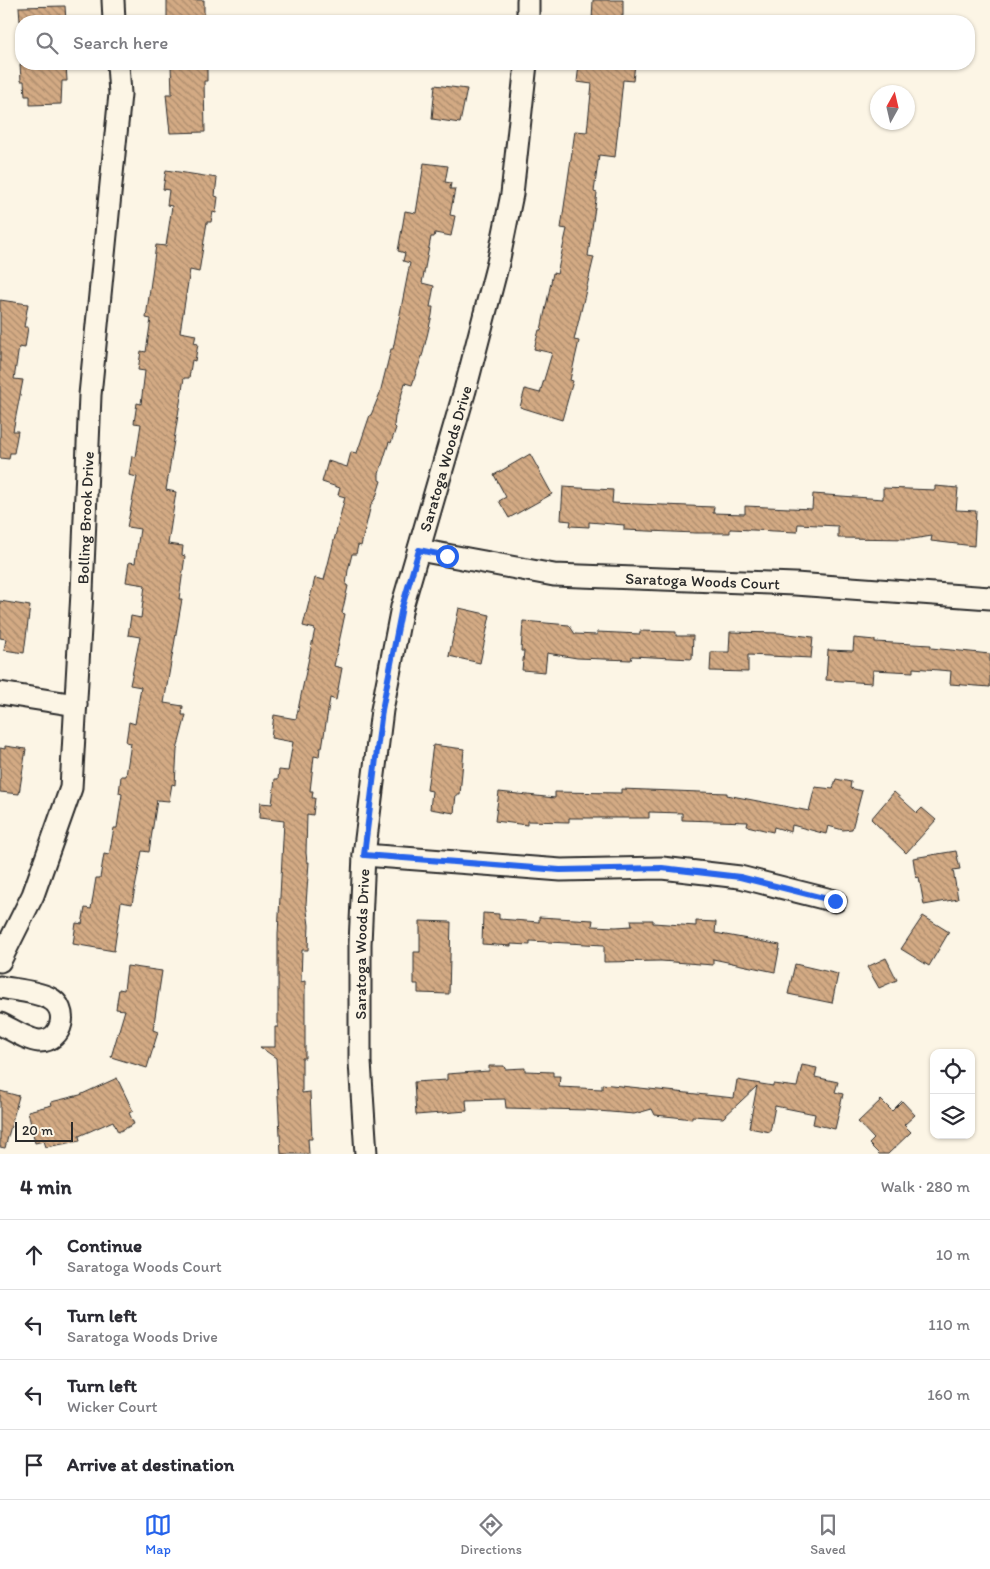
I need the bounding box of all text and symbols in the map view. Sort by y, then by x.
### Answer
search box [15,15,975,70]
icon: search [33,29,61,57]
text: Search here [73,31,168,54]
north arrow [870,85,915,130]
street label: Saratoga Woods Drive [415,383,475,534]
street label: Bolling Brook Drive [73,451,97,585]
route start [436,545,459,568]
street label: Saratoga Woods Court [625,568,780,593]
street label: Saratoga Woods Drive [351,868,373,1020]
route end [824,890,847,913]
map controls [930,1049,975,1139]
button: locate [930,1049,975,1094]
button: layers [930,1094,975,1139]
scale bar [15,1119,72,1142]
text: 20 m [22,1122,53,1139]
text: 4 min [20,1174,72,1199]
text: Walk · 280 m [881,1177,970,1196]
text: Continue [67,1234,142,1257]
icon: ahead [20,1241,48,1269]
text: 10 m [936,1245,970,1264]
text: Saratoga Woods Court [67,1257,222,1276]
text: Turn left [67,1304,137,1327]
icon: left [20,1311,48,1339]
text: 110 m [928,1315,970,1334]
text: Saratoga Woods Drive [67,1327,218,1346]
text: Turn left [67,1374,137,1397]
icon: left [20,1381,48,1409]
text: 160 m [927,1385,970,1404]
text: Wicker Court [67,1397,158,1416]
icon: arrive [20,1451,48,1479]
text: Arrive at destination [67,1453,234,1476]
tab: Map [144,1511,172,1558]
tab: Directions [460,1511,522,1558]
tab: Saved [810,1511,846,1558]

